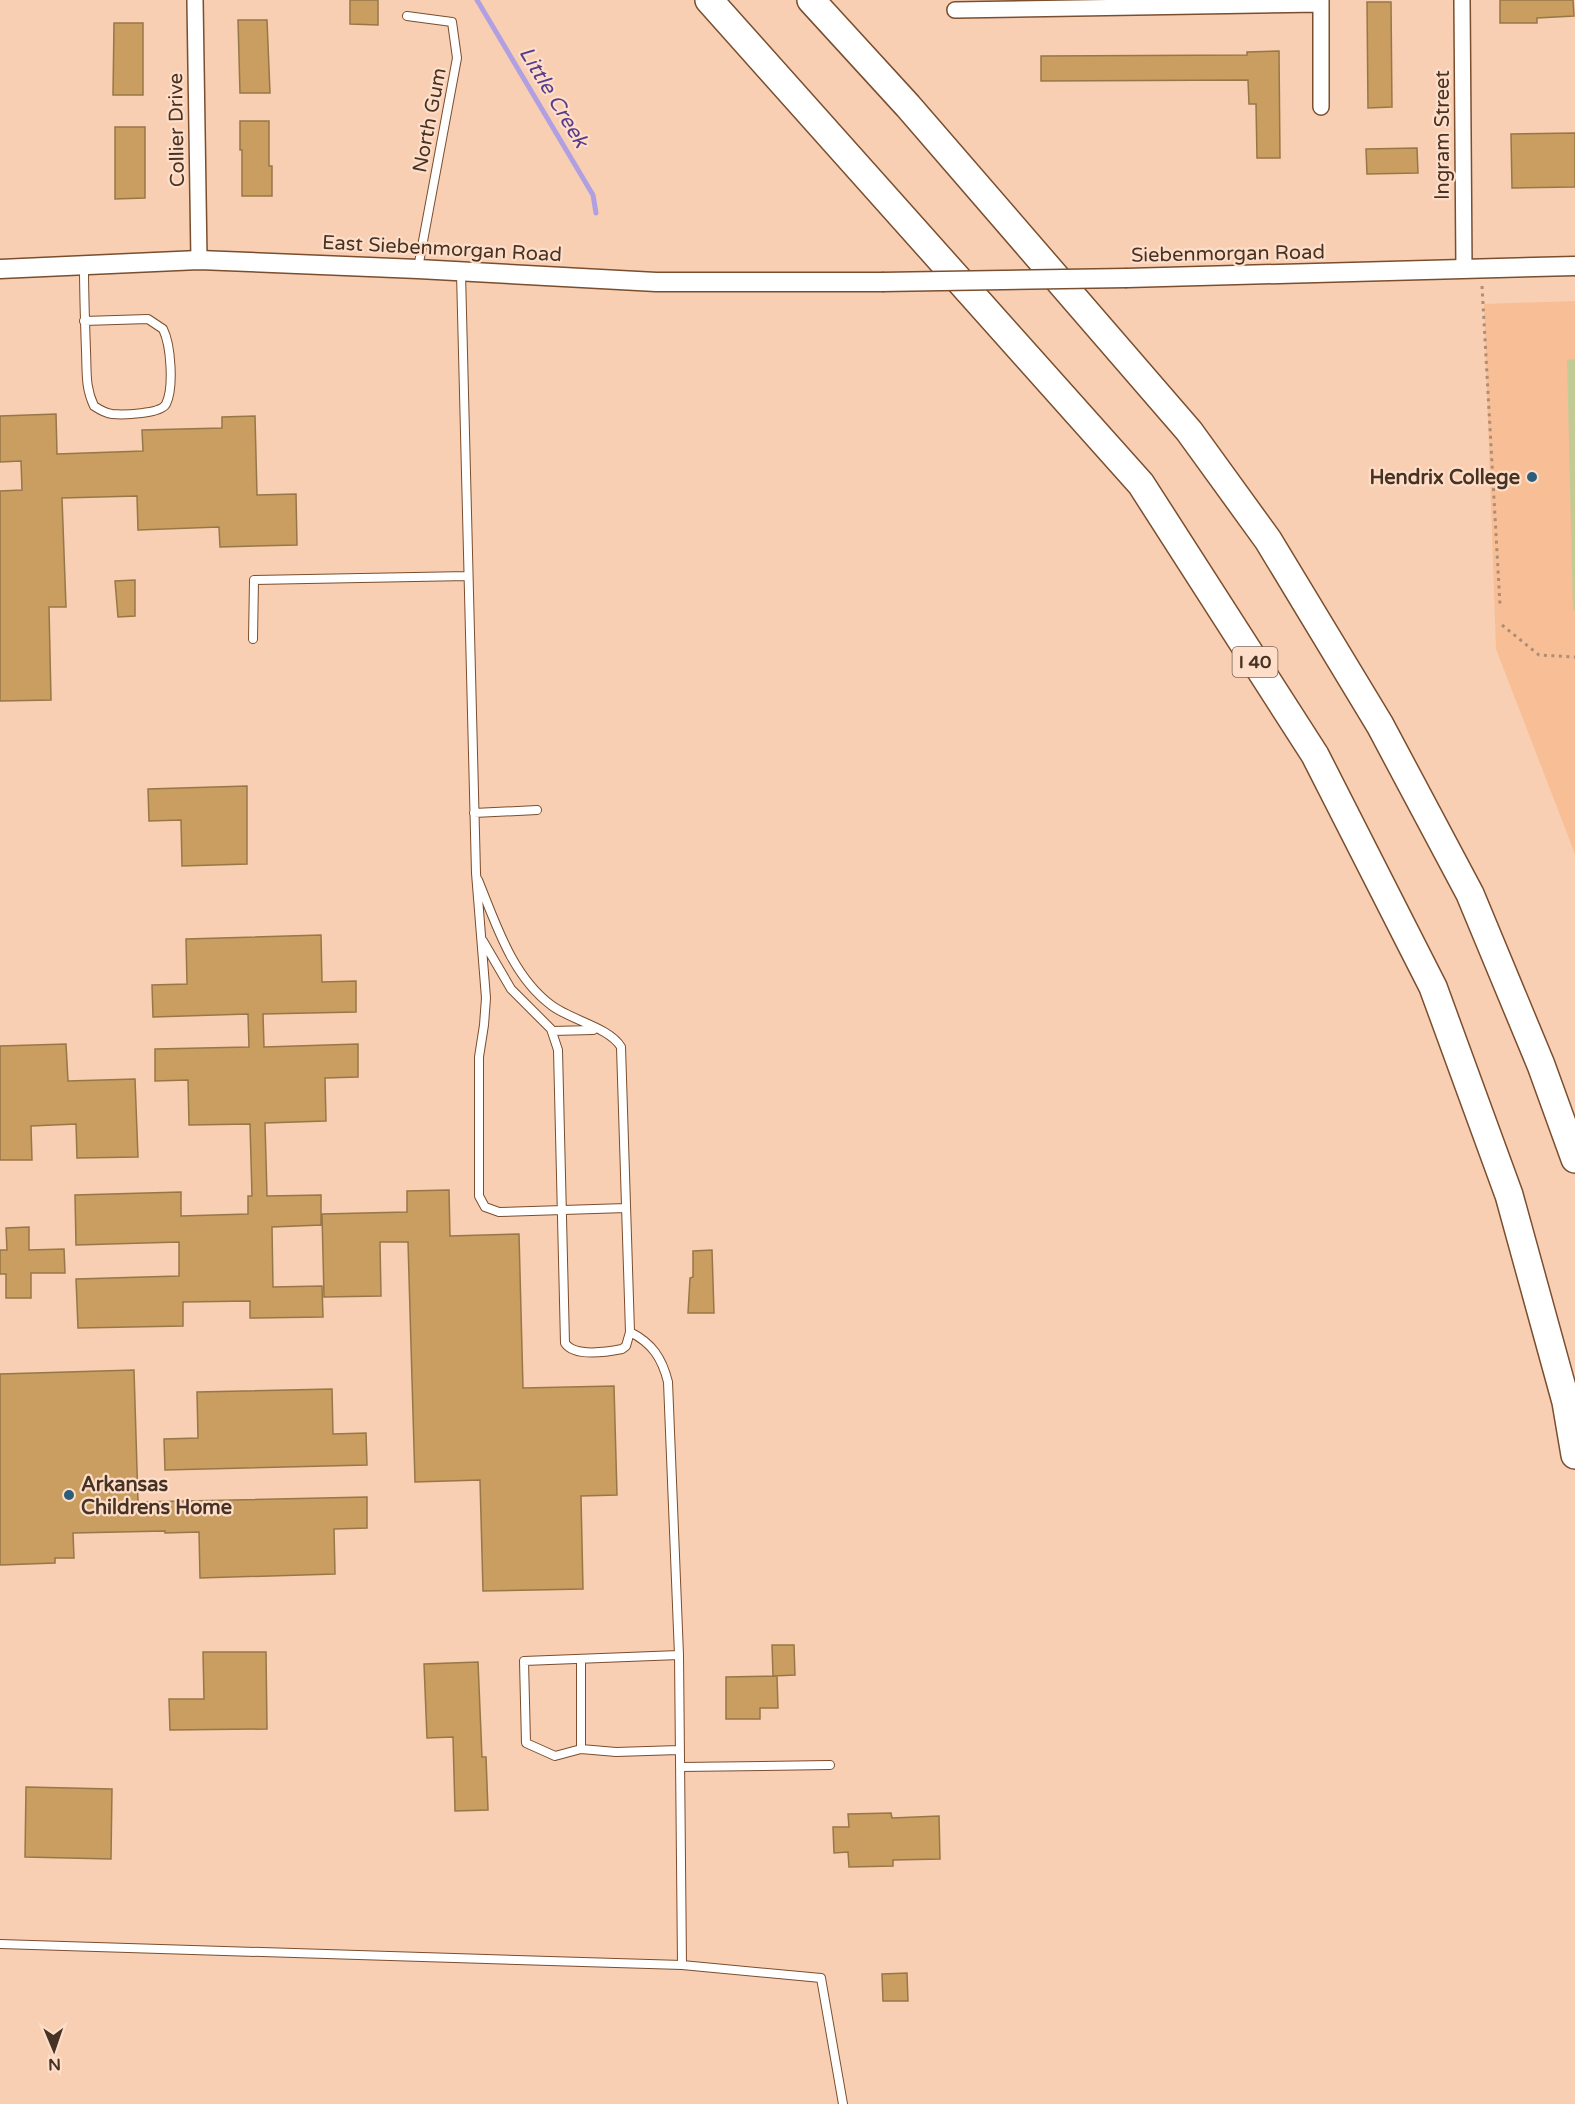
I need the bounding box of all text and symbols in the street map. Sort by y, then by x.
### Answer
water label: Little Creek [514,42,594,154]
street label: North Gum [408,66,452,175]
street label: Ingram Street [1431,70,1455,200]
street label: Collier Drive [164,73,190,187]
street label: East Siebenmorgan Road [321,231,562,267]
street label: Siebenmorgan Road [1131,240,1325,268]
place label: Hendrix College [1369,466,1520,490]
marker: Hendrix College [1525,470,1539,484]
road number: I 40 [1232,647,1278,677]
place label: Arkansas Childrens Home [81,1473,232,1520]
marker: Arkansas Childrens Home [62,1488,76,1502]
north arrow [24,2020,84,2080]
text: N [48,2054,61,2074]

